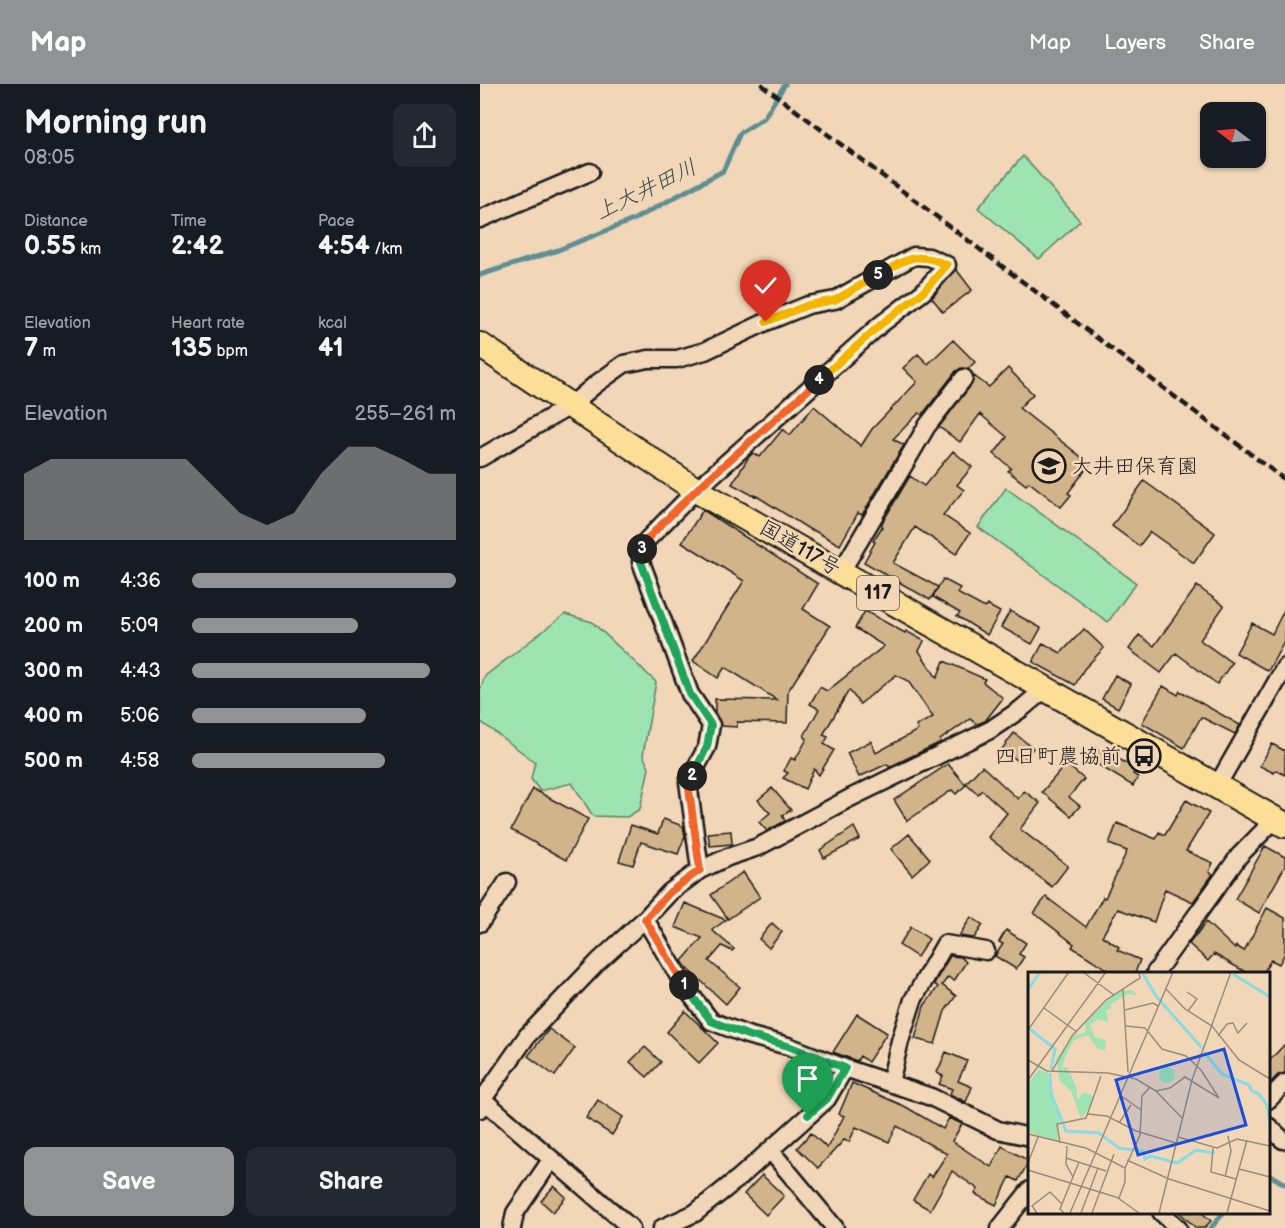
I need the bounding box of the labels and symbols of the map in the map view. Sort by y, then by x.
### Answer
north arrow [1200,102,1266,168]
water label: 上大井田川 [591,154,701,226]
pin [740,260,791,322]
pin: 5 [863,260,893,290]
pin: 4 [804,365,834,395]
school or university icon: 大井田保育園 [1031,448,1067,484]
place label: 大井田保育園 [1072,454,1198,479]
street label: 国道117号 [755,515,845,581]
pin: 3 [627,534,657,564]
road number: 117 [857,576,899,610]
bus stop icon: 四日町農協前 [1126,738,1162,774]
place label: 四日町農協前 [995,744,1121,769]
pin: 2 [677,761,707,791]
pin: 1 [669,970,699,1000]
inset map [1028,972,1270,1213]
pin [782,1053,833,1115]

